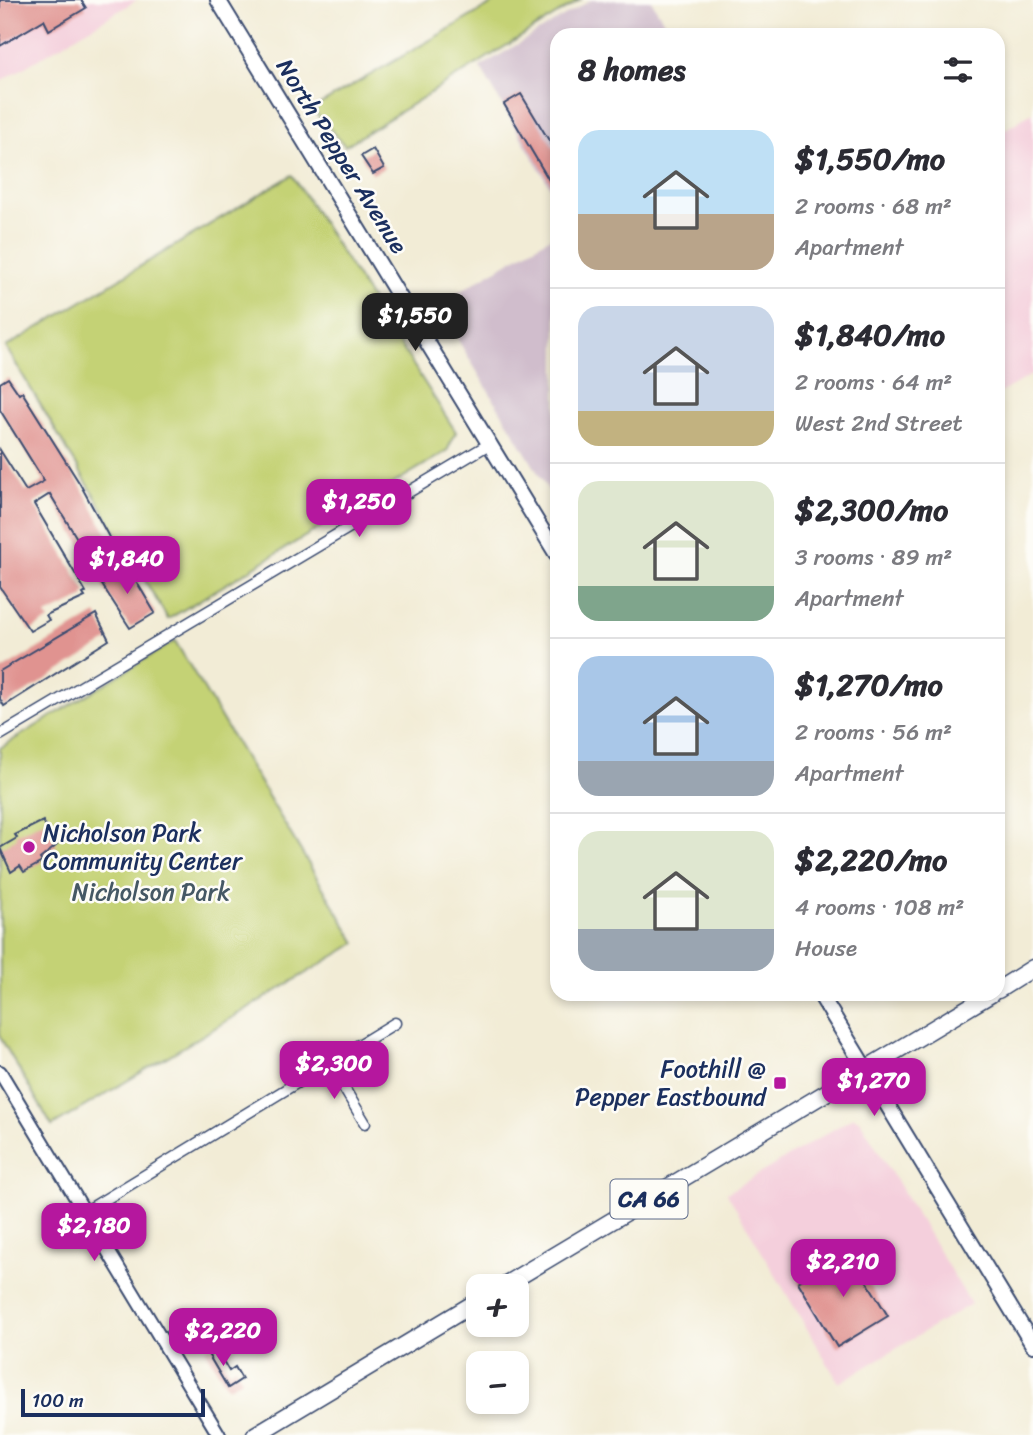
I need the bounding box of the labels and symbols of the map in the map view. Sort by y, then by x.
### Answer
street label: North Pepper Avenue [265,50,419,262]
pin: $1,550 [358,294,472,353]
pin: $1,250 [302,480,416,539]
pin: $1,840 [70,536,184,596]
place label: Nicholson Park Community Center [43,812,244,882]
marker: Nicholson Park Community Center [21,839,37,855]
park label: Nicholson Park [72,871,230,913]
pin: $2,300 [277,1042,391,1101]
place label: Foothill @ Pepper Eastbound [575,1048,767,1118]
pin: $1,270 [817,1058,931,1118]
marker: Foothill @ Pepper Eastbound [772,1075,788,1091]
road number: CA 66 [610,1180,688,1218]
pin: $2,180 [37,1204,151,1263]
pin: $2,210 [786,1240,900,1299]
pin: $2,220 [166,1308,280,1368]
scale bar [21,1386,205,1418]

